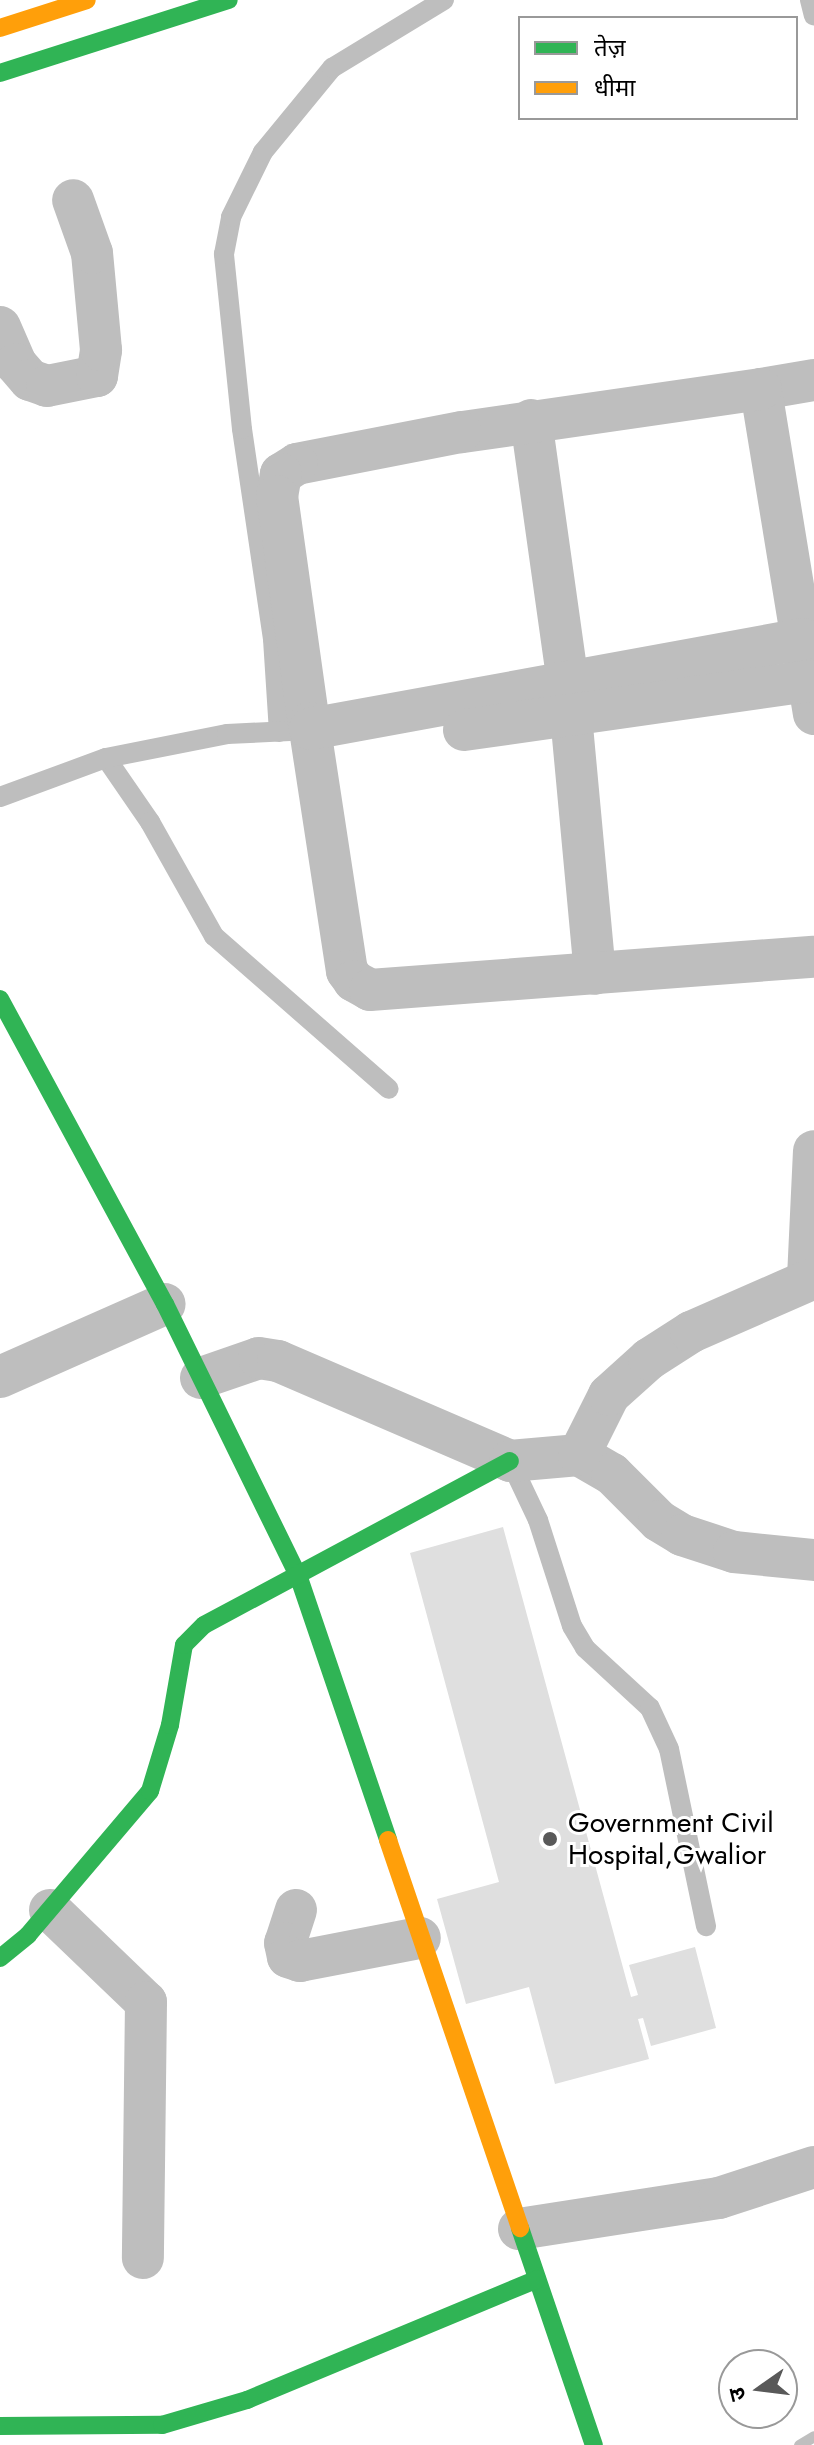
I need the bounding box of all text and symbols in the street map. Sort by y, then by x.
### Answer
legend [518,16,798,120]
text: तेज़ [594,30,626,65]
text: धीमा [594,70,636,105]
place label: Government Civil Hospital,Gwalior [568,1806,774,1872]
marker: Government Civil Hospital,Gwalior [539,1828,561,1850]
north arrow [718,2349,798,2429]
text: उ [720,2384,754,2404]

